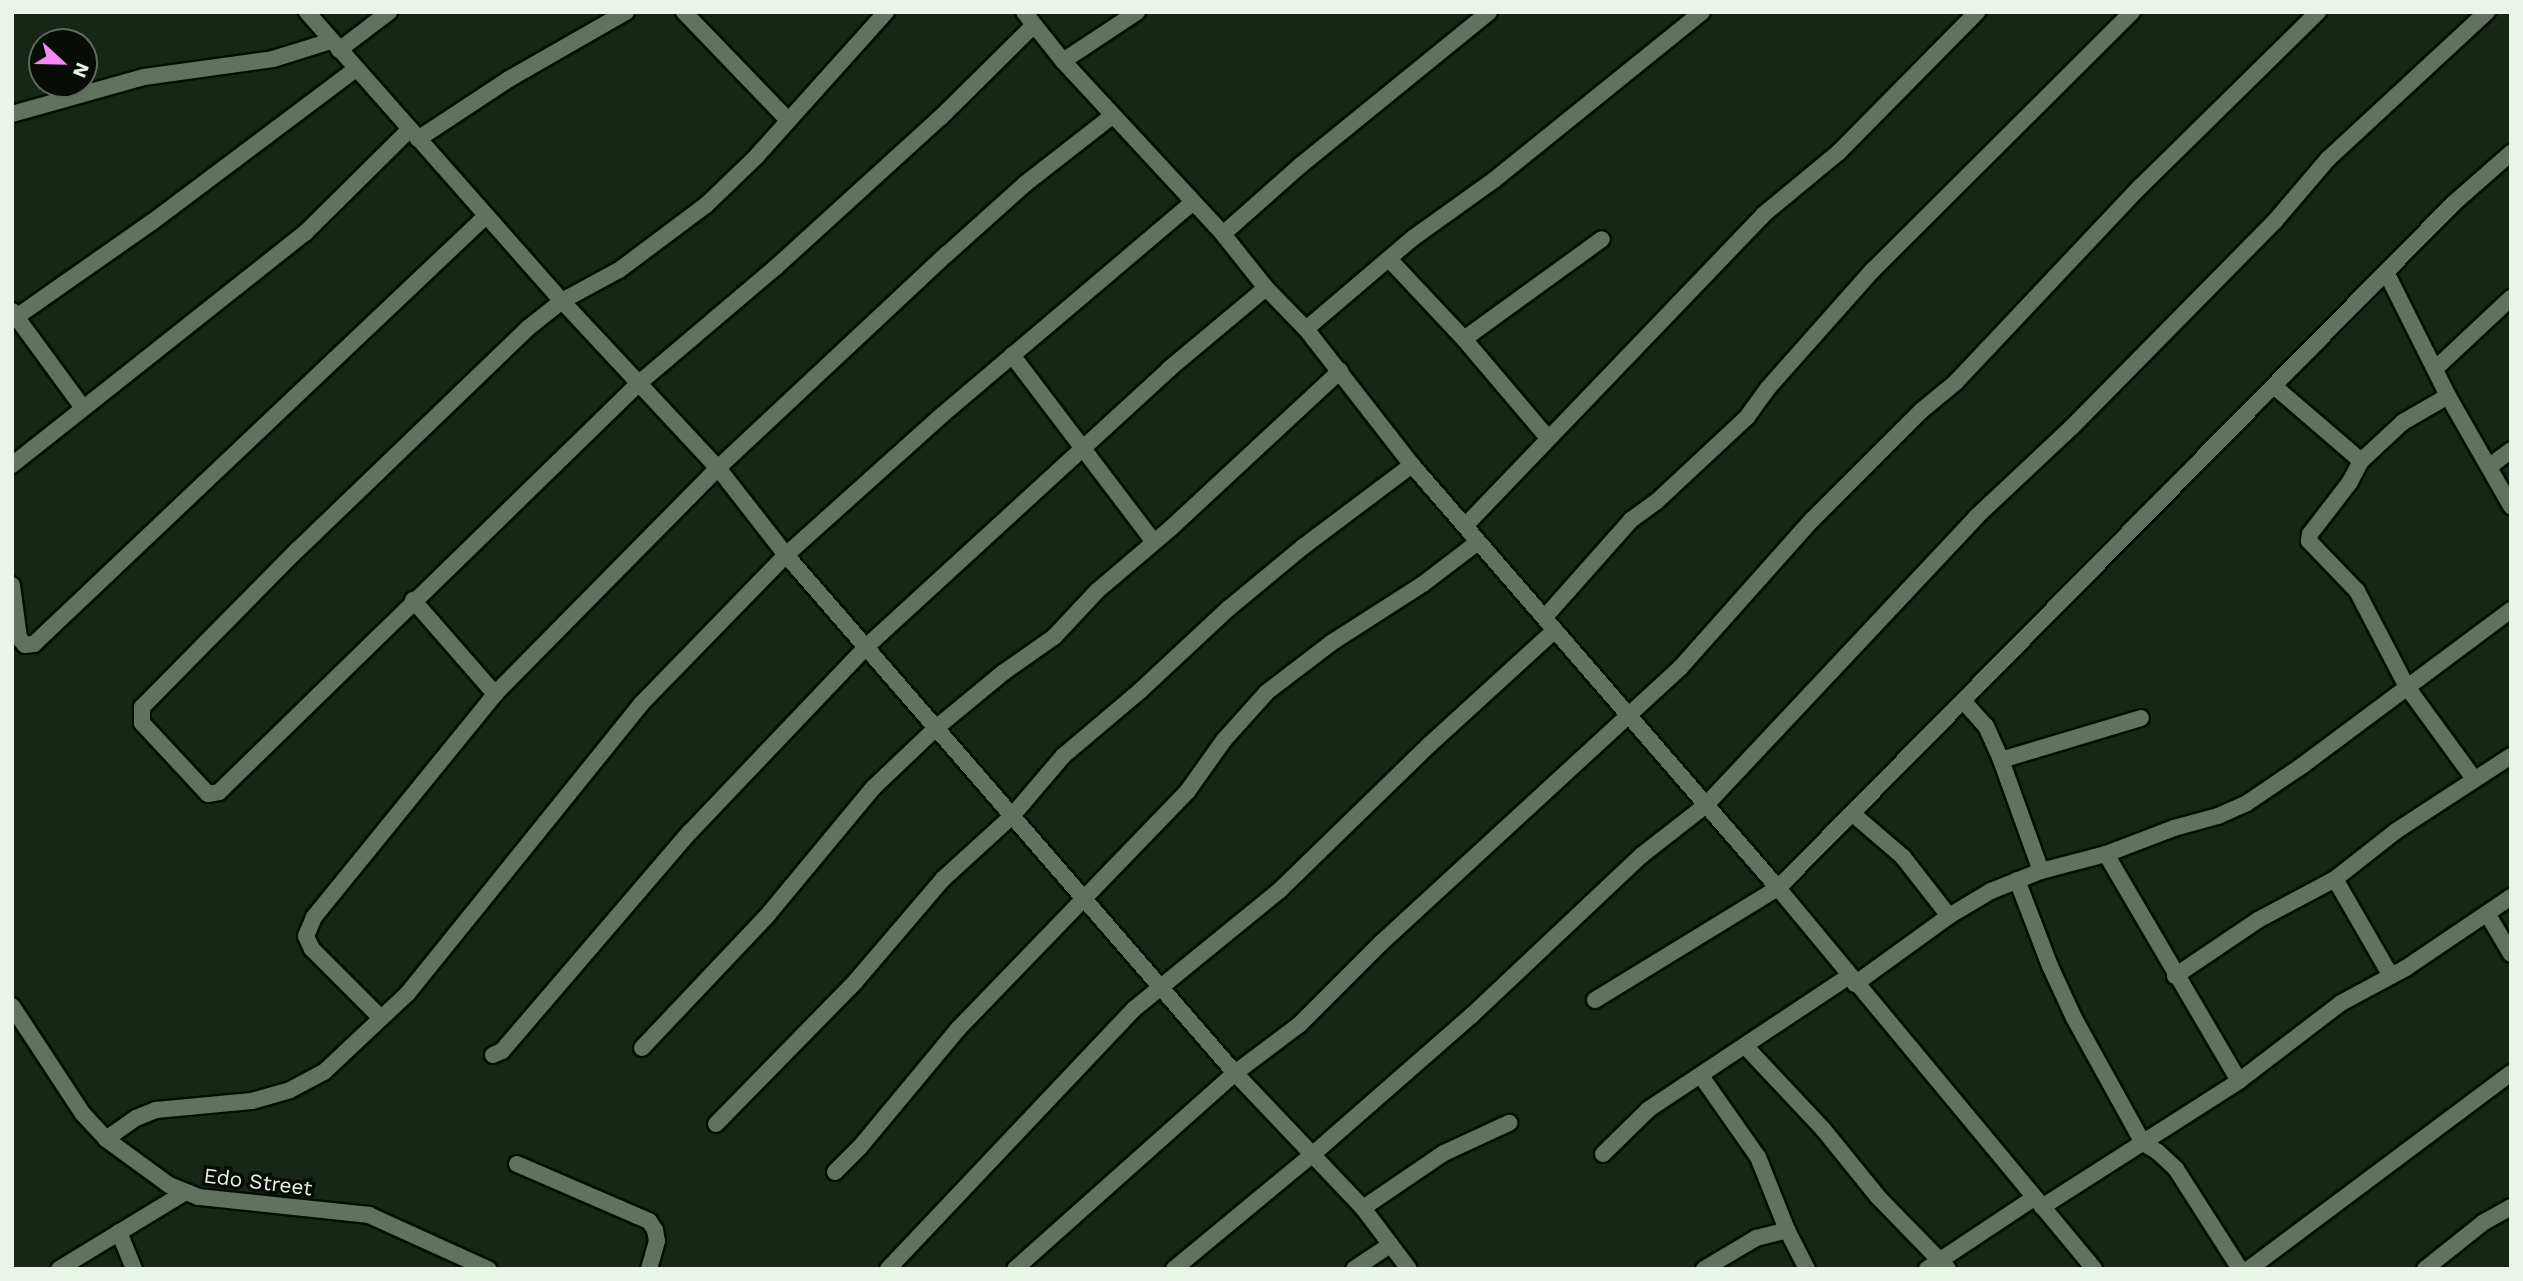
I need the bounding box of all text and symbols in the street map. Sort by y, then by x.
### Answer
north arrow [28,28,98,98]
text: N [68,59,94,81]
street label: Edo Street [202,1163,314,1201]

